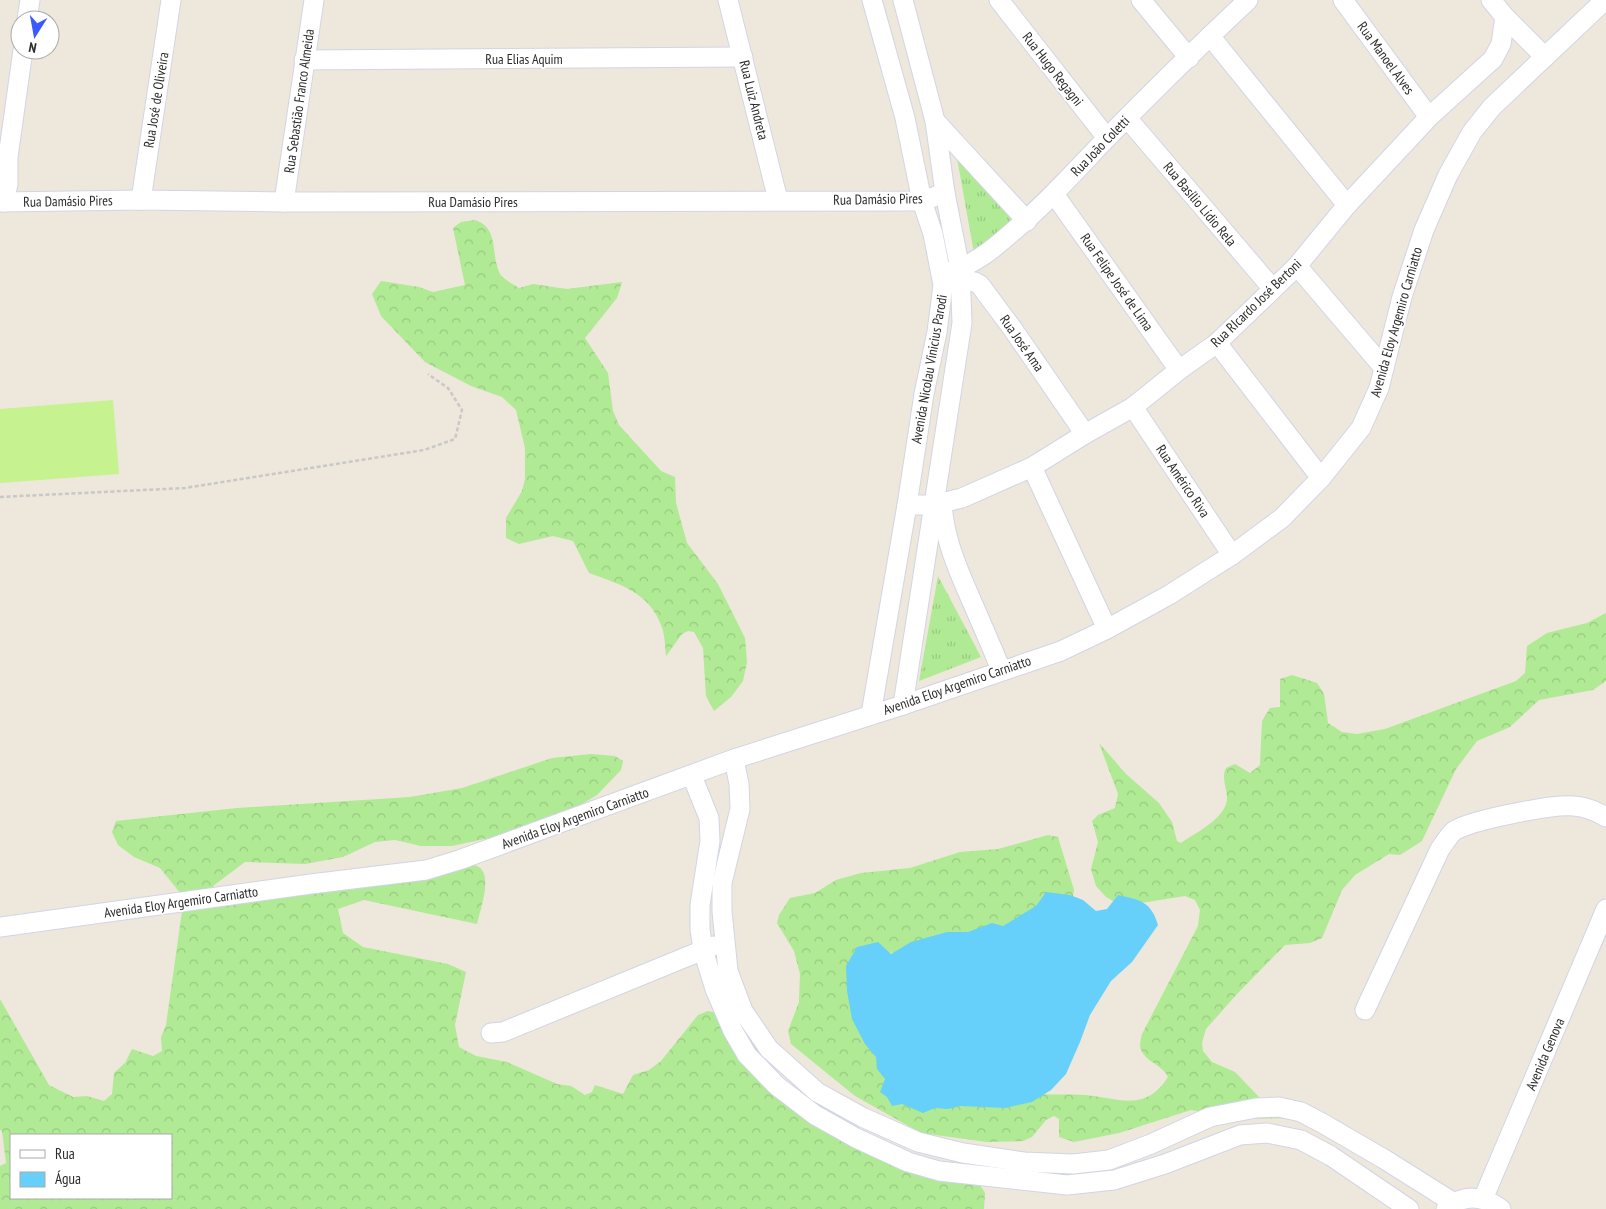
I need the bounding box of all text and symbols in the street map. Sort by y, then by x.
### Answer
north arrow [10,10,60,60]
street label: Rua Manoel Alves [1354,18,1419,98]
street label: Rua Sebastião Franco Almeida [280,28,318,174]
street label: Rua Hugo Regagni [1019,28,1087,110]
text: N [27,38,38,57]
street label: Rua Elias Aquim [485,50,563,68]
street label: Rua José de Oliveira [140,51,172,149]
street label: Rua Luiz Andreta [735,58,773,142]
street label: Rua João Coletti [1067,112,1133,180]
street label: Rua Basílio Lídio Rela [1160,158,1240,250]
street label: Rua Damásio Pires [833,189,923,209]
street label: Rua Damásio Pires [23,191,113,211]
street label: Rua Damásio Pires [428,193,518,211]
street label: Rua Felipe José de Lima [1077,230,1157,334]
street label: Avenida Eloy Argemiro Carniatto [1366,245,1426,399]
street label: Rua RIcardo José Bertoni [1207,255,1305,351]
street label: Avenida Nicolau Vinicius Parodi [907,293,951,445]
street label: Rua José Ama [996,311,1048,375]
street label: Rua Américo Riva [1152,441,1214,521]
street label: Avenida Eloy Argemiro Carniatto [881,651,1033,719]
street label: Avenida Eloy Argemiro Carniatto [499,783,651,853]
street label: Avenida Eloy Argemiro Carniatto [103,882,259,922]
street label: Avenida Genova [1522,1015,1568,1093]
legend [10,1134,172,1199]
text: Rua [55,1144,75,1163]
text: Água [55,1169,81,1188]

